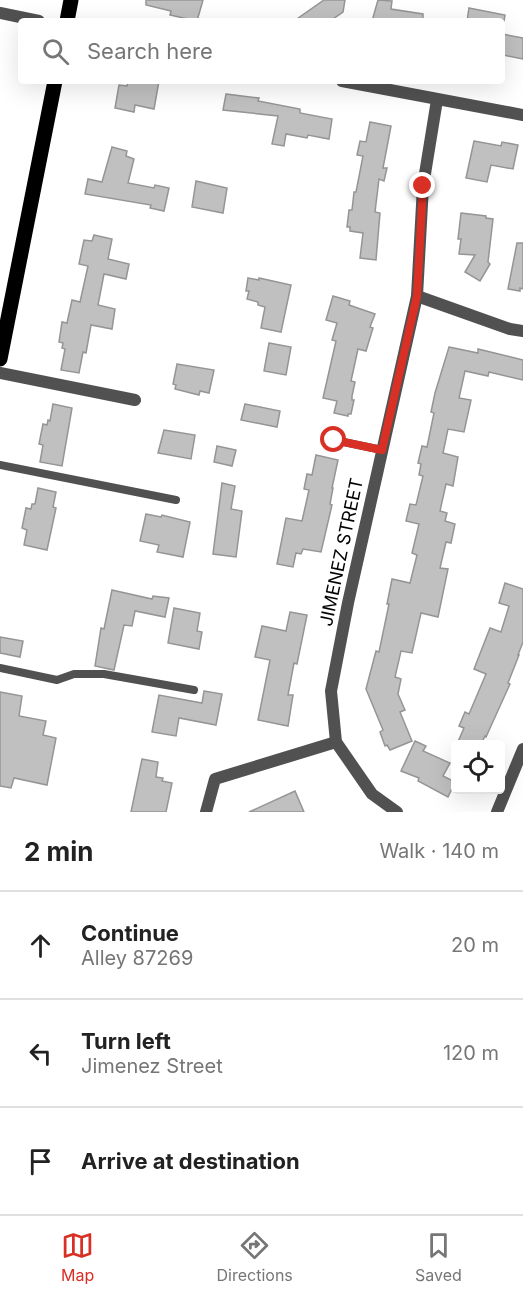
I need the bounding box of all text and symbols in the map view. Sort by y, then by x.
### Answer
search box [18,18,505,84]
icon: search [39,35,72,68]
text: Search here [87,38,213,64]
route end [409,172,435,198]
route start [320,426,346,452]
street label: JIMENEZ STREET [315,476,367,628]
map controls [451,740,505,794]
button: locate [451,740,505,794]
text: 2 min [24,836,94,867]
text: Walk · 140 m [379,839,499,863]
text: Continue [81,920,179,946]
icon: ahead [24,929,57,962]
text: 20 m [451,933,499,957]
text: Alley 87269 [81,946,193,970]
text: Turn left [81,1028,171,1054]
icon: left [24,1037,57,1070]
text: 120 m [443,1041,499,1065]
text: Jimenez Street [81,1054,223,1078]
icon: arrive [24,1145,57,1178]
text: Arrive at destination [81,1148,300,1174]
tab: Map [61,1229,94,1285]
tab: Directions [217,1229,293,1285]
tab: Saved [415,1229,462,1285]

